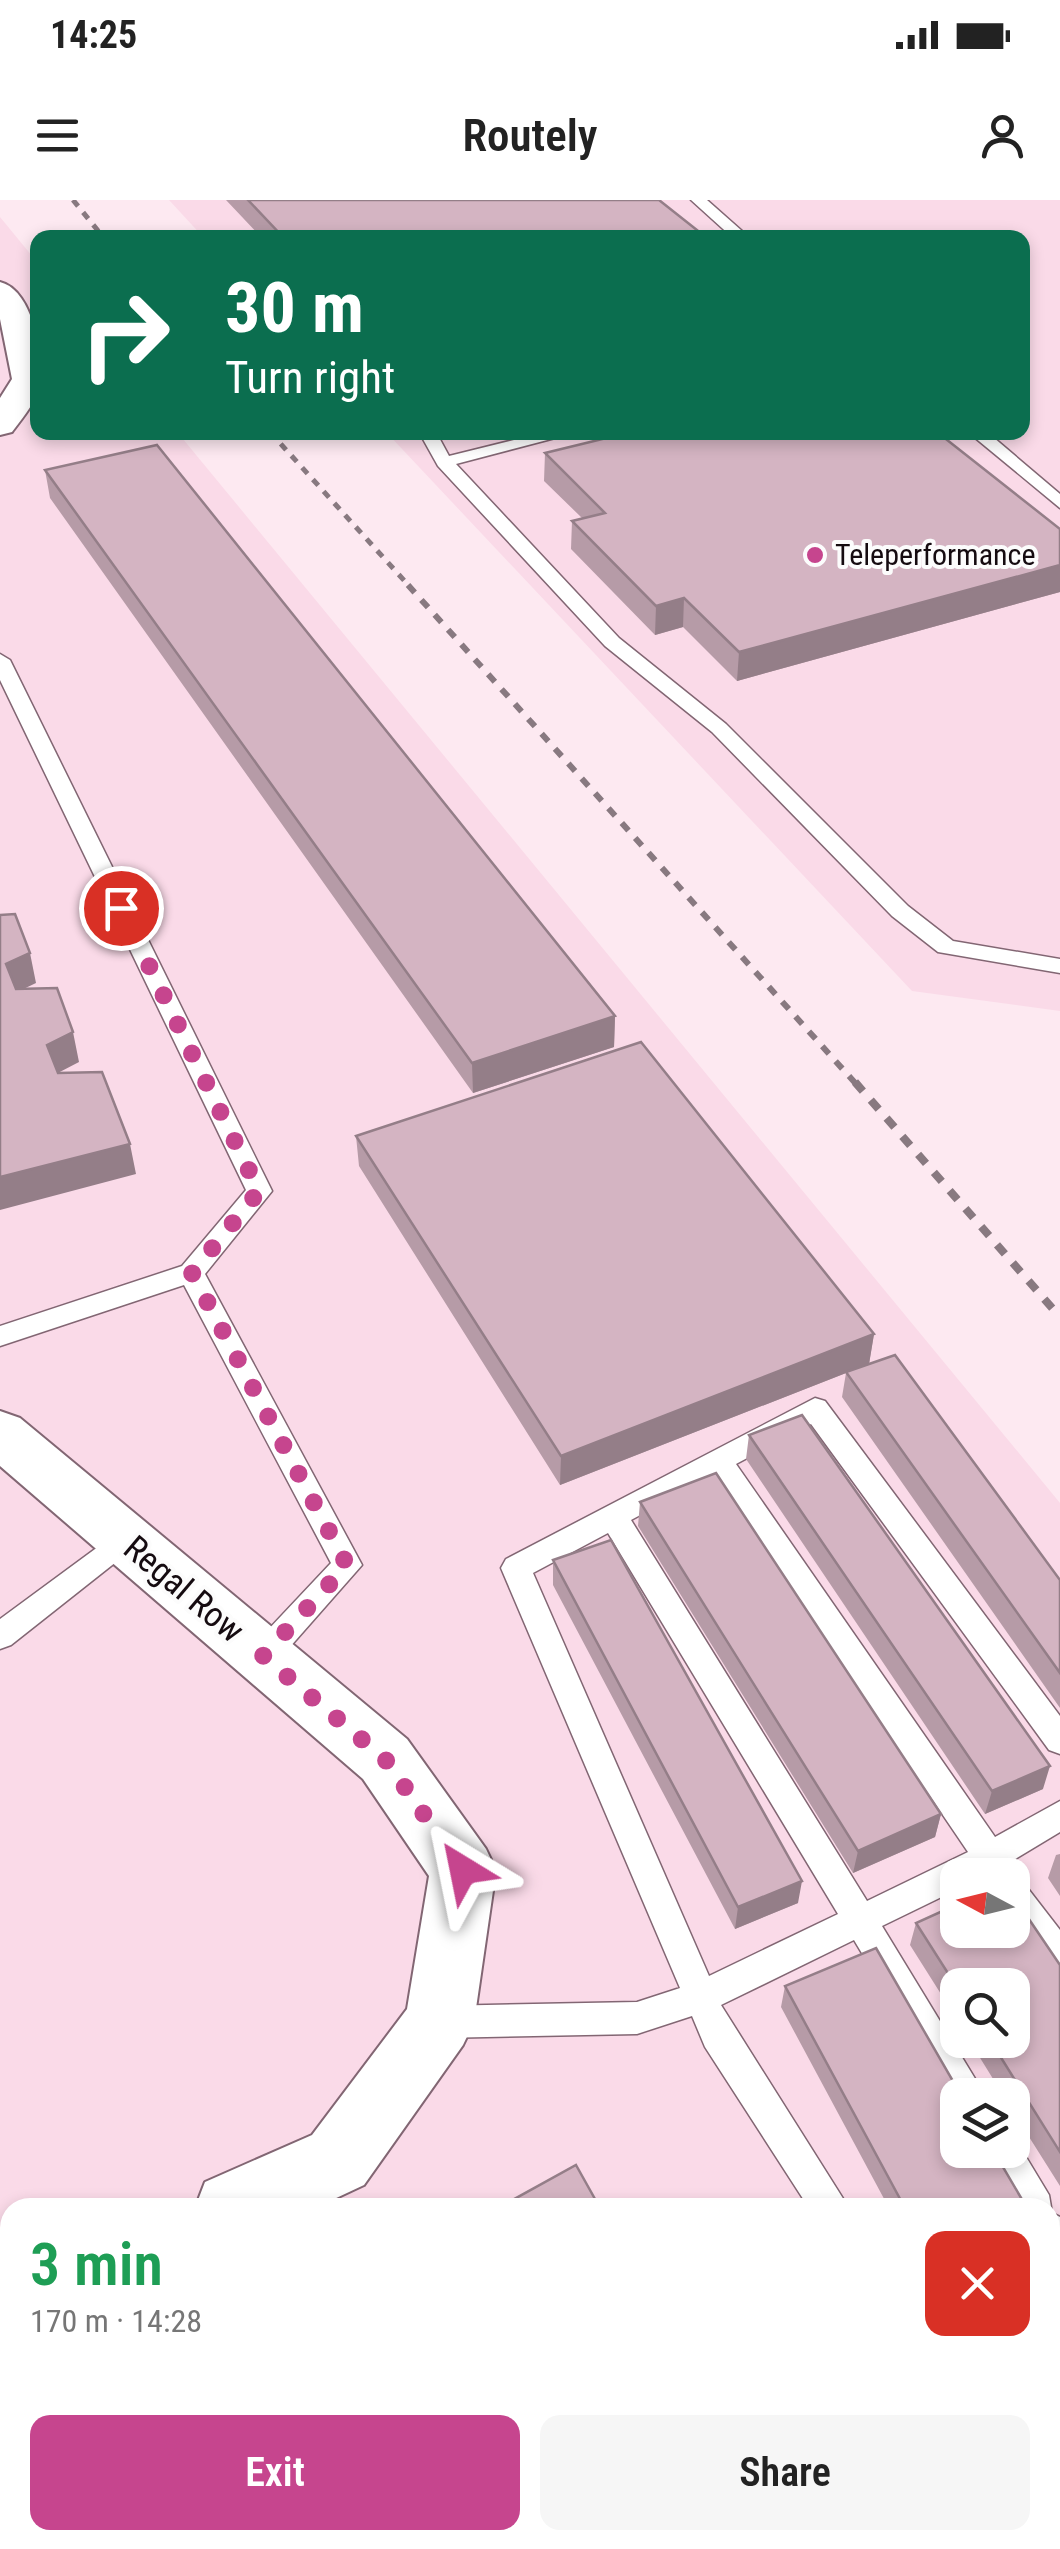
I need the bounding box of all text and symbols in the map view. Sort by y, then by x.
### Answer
text: 14:25 [50,13,137,57]
icon: menu [30,108,85,163]
icon: person [975,108,1030,163]
text: Routely [462,109,598,162]
text: 30 m [225,267,364,349]
icon: right [60,270,190,400]
text: Turn right [225,351,395,404]
place label: Teleperformance [835,537,1036,572]
marker: Teleperformance [804,544,826,566]
pin [79,866,164,951]
icon: arrive [94,881,149,936]
street label: Regal Row [115,1527,252,1651]
position arrow [411,1818,515,1922]
north arrow [940,1858,1030,1948]
map controls [940,1858,1030,2168]
button: search [940,1968,1030,2058]
button: layers [940,2078,1030,2168]
text: 3 min [30,2229,163,2300]
button: close [925,2231,1030,2336]
text: 170 m · 14:28 [30,2302,202,2340]
button: Exit [30,2415,520,2530]
button: Share [540,2415,1030,2530]

